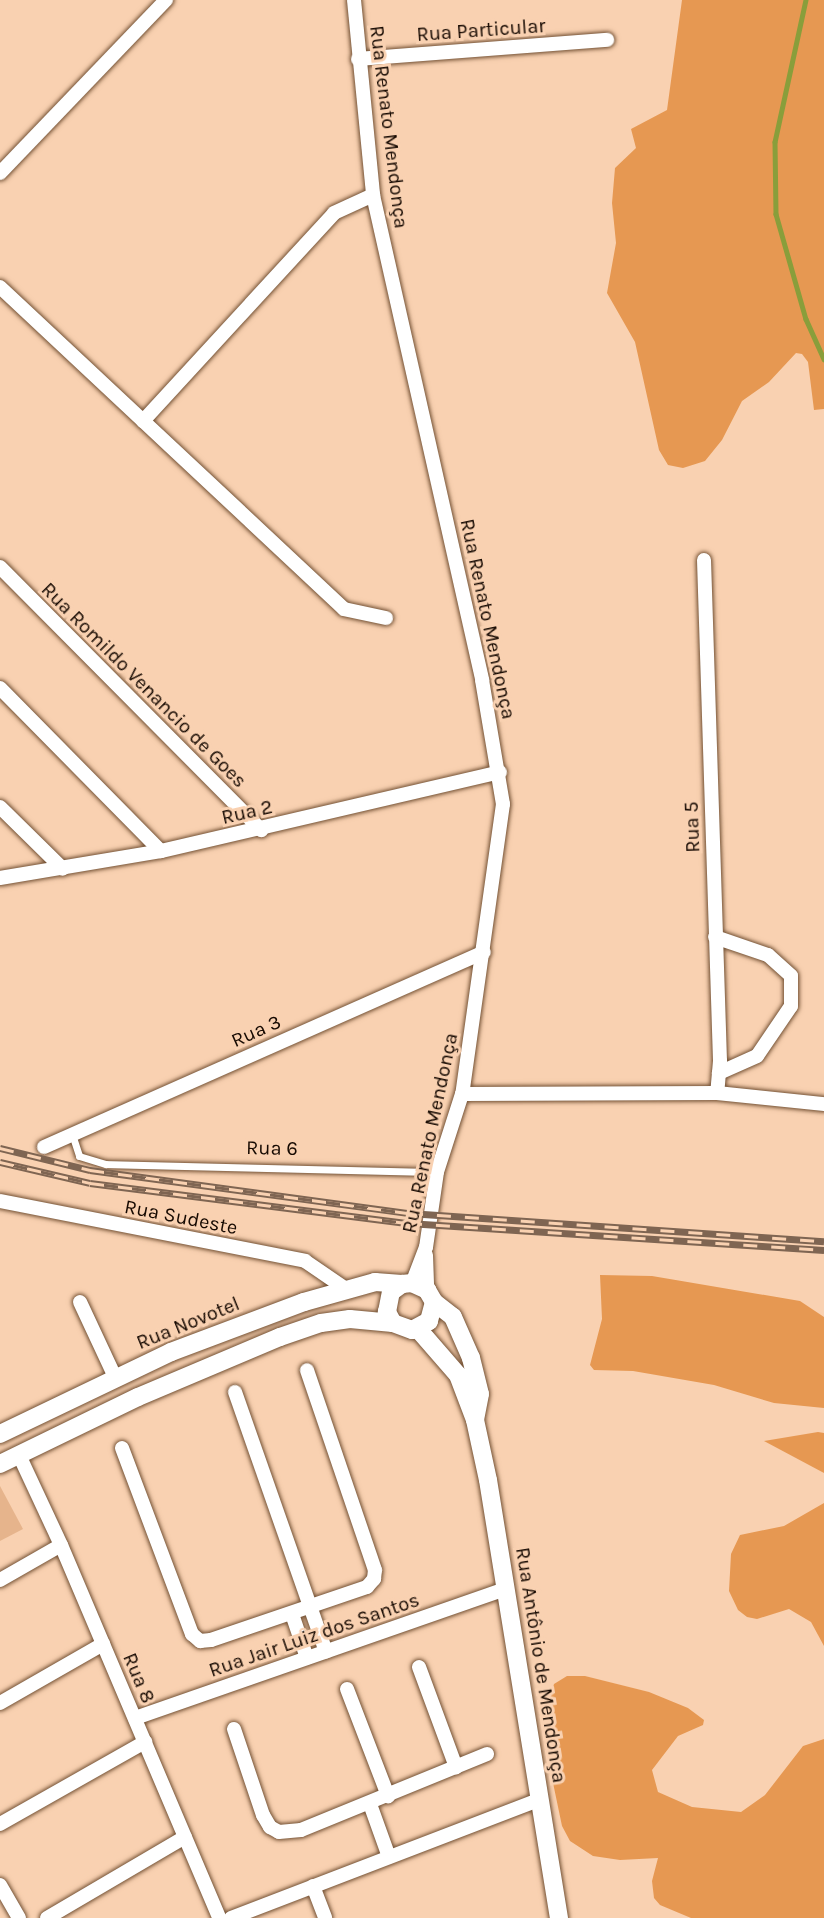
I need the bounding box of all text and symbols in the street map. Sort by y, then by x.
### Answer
street label: Rua Particular [416,14,546,46]
street label: Rua Renato Mendonça [365,24,413,230]
street label: Rua Renato Mendonça [455,517,521,721]
street label: Rua Romildo Venancio de Goes [36,577,252,793]
street label: Rua 2 [219,794,275,830]
street label: Rua 5 [679,801,705,853]
street label: Rua 3 [227,1009,285,1053]
street label: Rua Renato Mendonça [397,1031,463,1235]
street label: Rua 6 [246,1136,298,1160]
street label: Rua Sudeste [122,1194,240,1240]
street label: Rua Novotel [133,1291,243,1355]
street label: Rua Antônio de Mendonça [511,1546,571,1784]
street label: Rua Jair Luiz dos Santos [206,1588,422,1682]
street label: Rua 8 [118,1649,160,1707]

